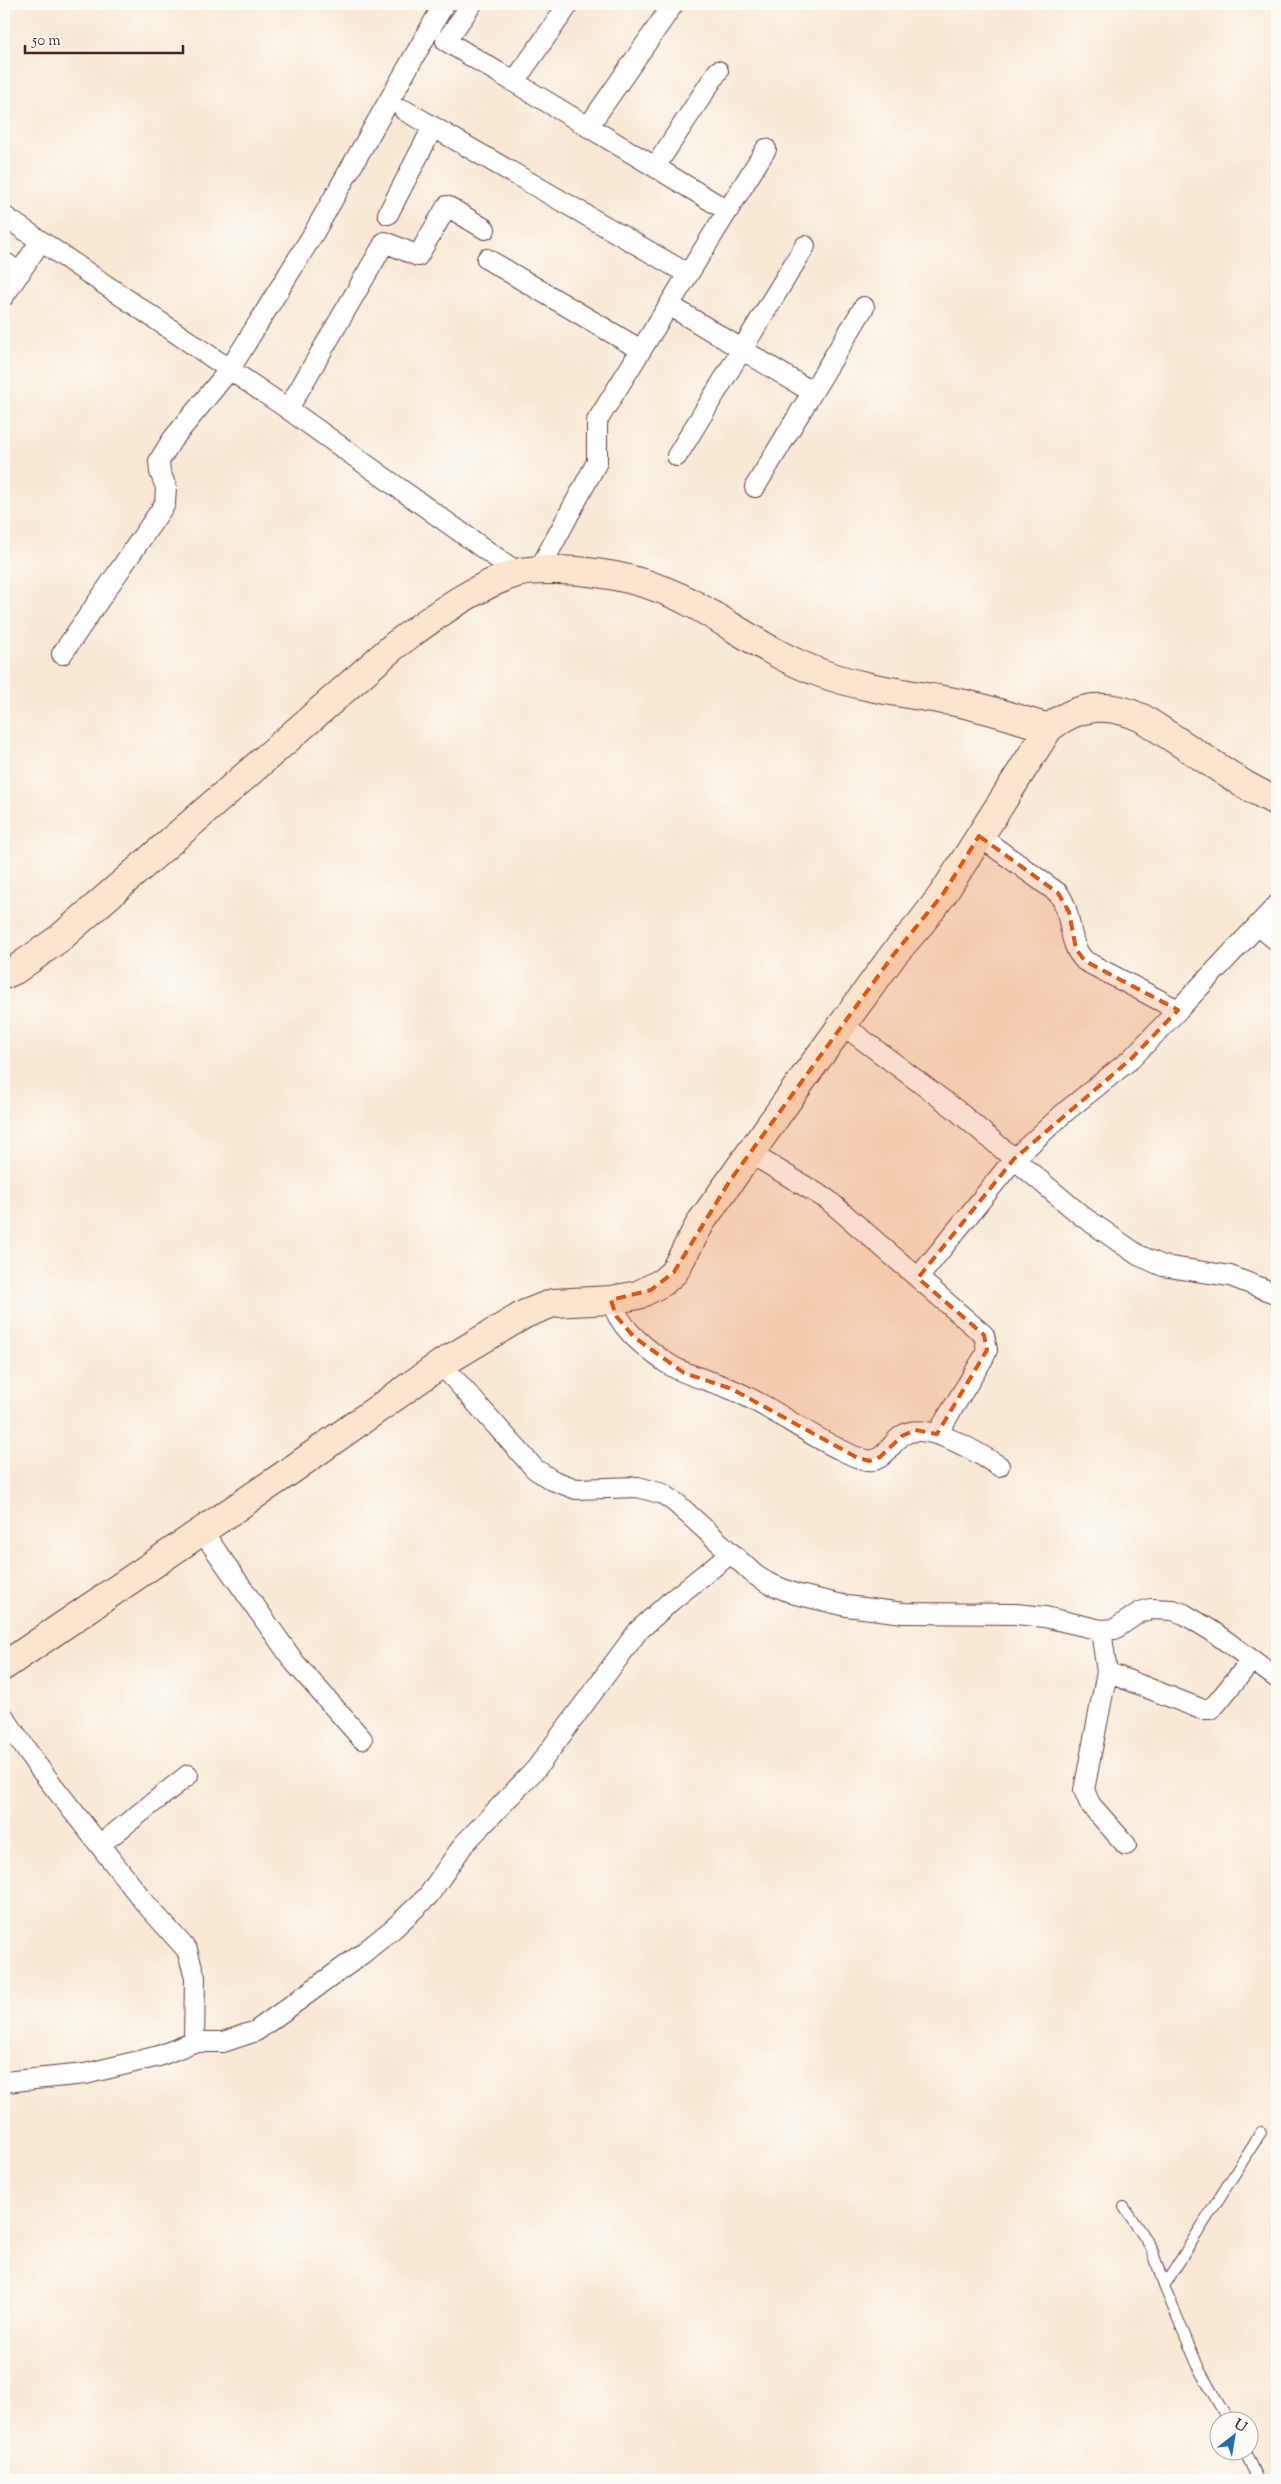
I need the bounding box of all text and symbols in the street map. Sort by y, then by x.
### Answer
scale bar [25,22,182,54]
text: 50 m [31,31,61,52]
north arrow [1208,2412,1258,2462]
text: U [1230,2415,1250,2438]

